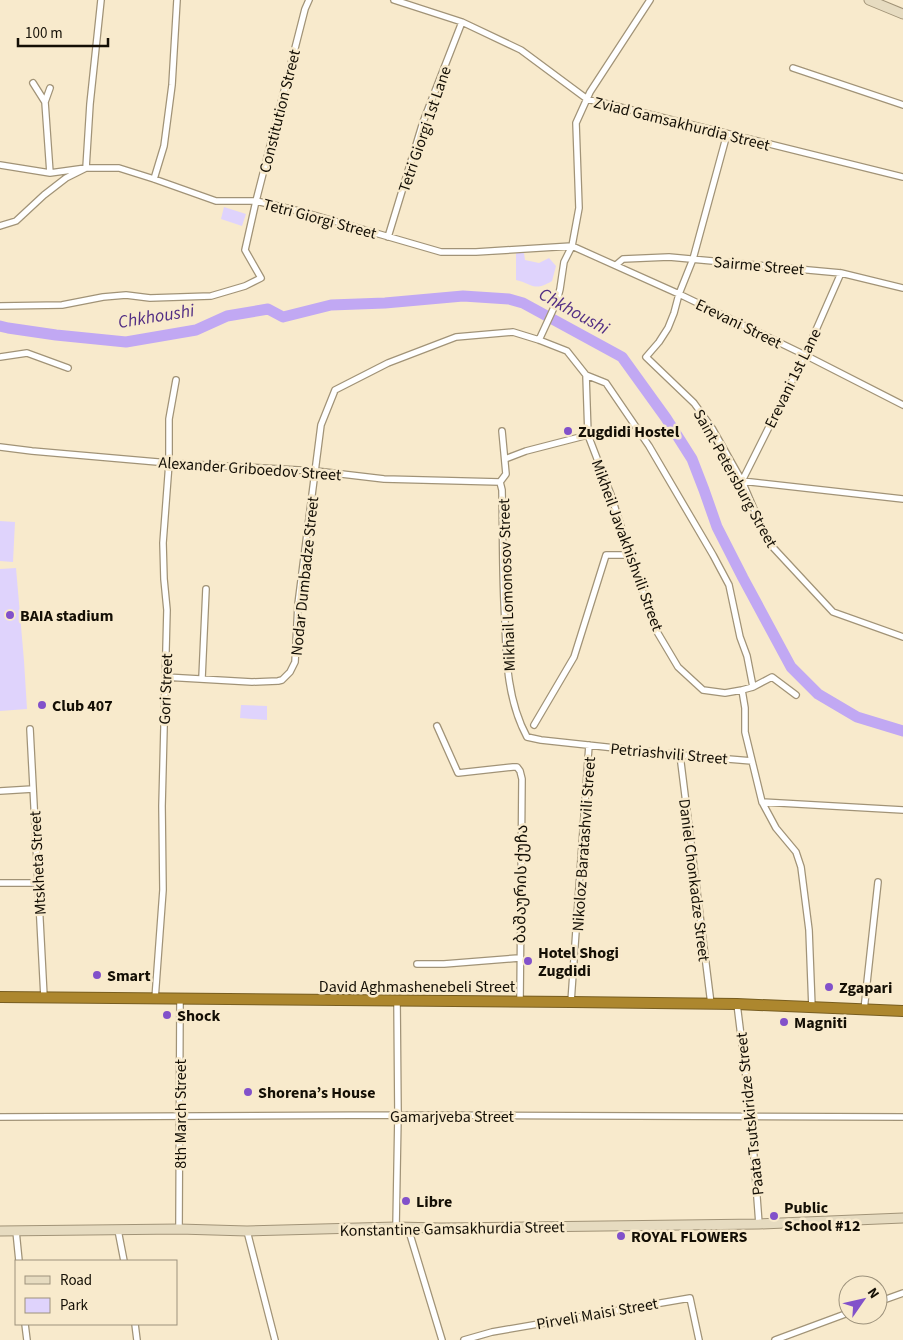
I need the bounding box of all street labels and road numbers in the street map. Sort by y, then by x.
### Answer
street label: Constitution Street [254,47,306,175]
street label: Tetri Giorgi 1st Lane [393,63,457,195]
street label: Zviad Gamsakhurdia Street [591,91,773,157]
street label: Tetri Giorgi Street [261,193,379,245]
street label: Sairme Street [713,251,806,281]
street label: Erevani Street [692,294,786,354]
street label: Erevani 1st Lane [759,325,827,432]
street label: Saint-Petersburg Street [688,405,783,552]
street label: Alexander Griboedov Street [158,452,343,486]
street label: Mikheil Javakhishvili Street [586,457,669,635]
street label: Nodar Dumbadze Street [286,495,324,657]
street label: Mikhail Lomonosov Street [493,497,521,672]
street label: Gori Street [154,652,178,725]
street label: Petriashvili Street [609,738,729,770]
street label: Nikoloz Baratashvili Street [567,755,601,932]
street label: Daniel Chonkadze Street [673,798,715,963]
street label: Mtskheta Street [24,810,52,916]
street label: ბაშაურის ქუჩა [509,825,533,943]
street label: David Aghmashenebeli Street [319,976,516,998]
street label: Paata Tsutskiridze Street [730,1031,769,1196]
street label: 8th March Street [170,1059,192,1169]
street label: Gamarjveba Street [390,1106,515,1128]
street label: Konstantine Gamsakhurdia Street [339,1216,565,1242]
street label: Pirveli Maisi Street [535,1292,660,1336]

